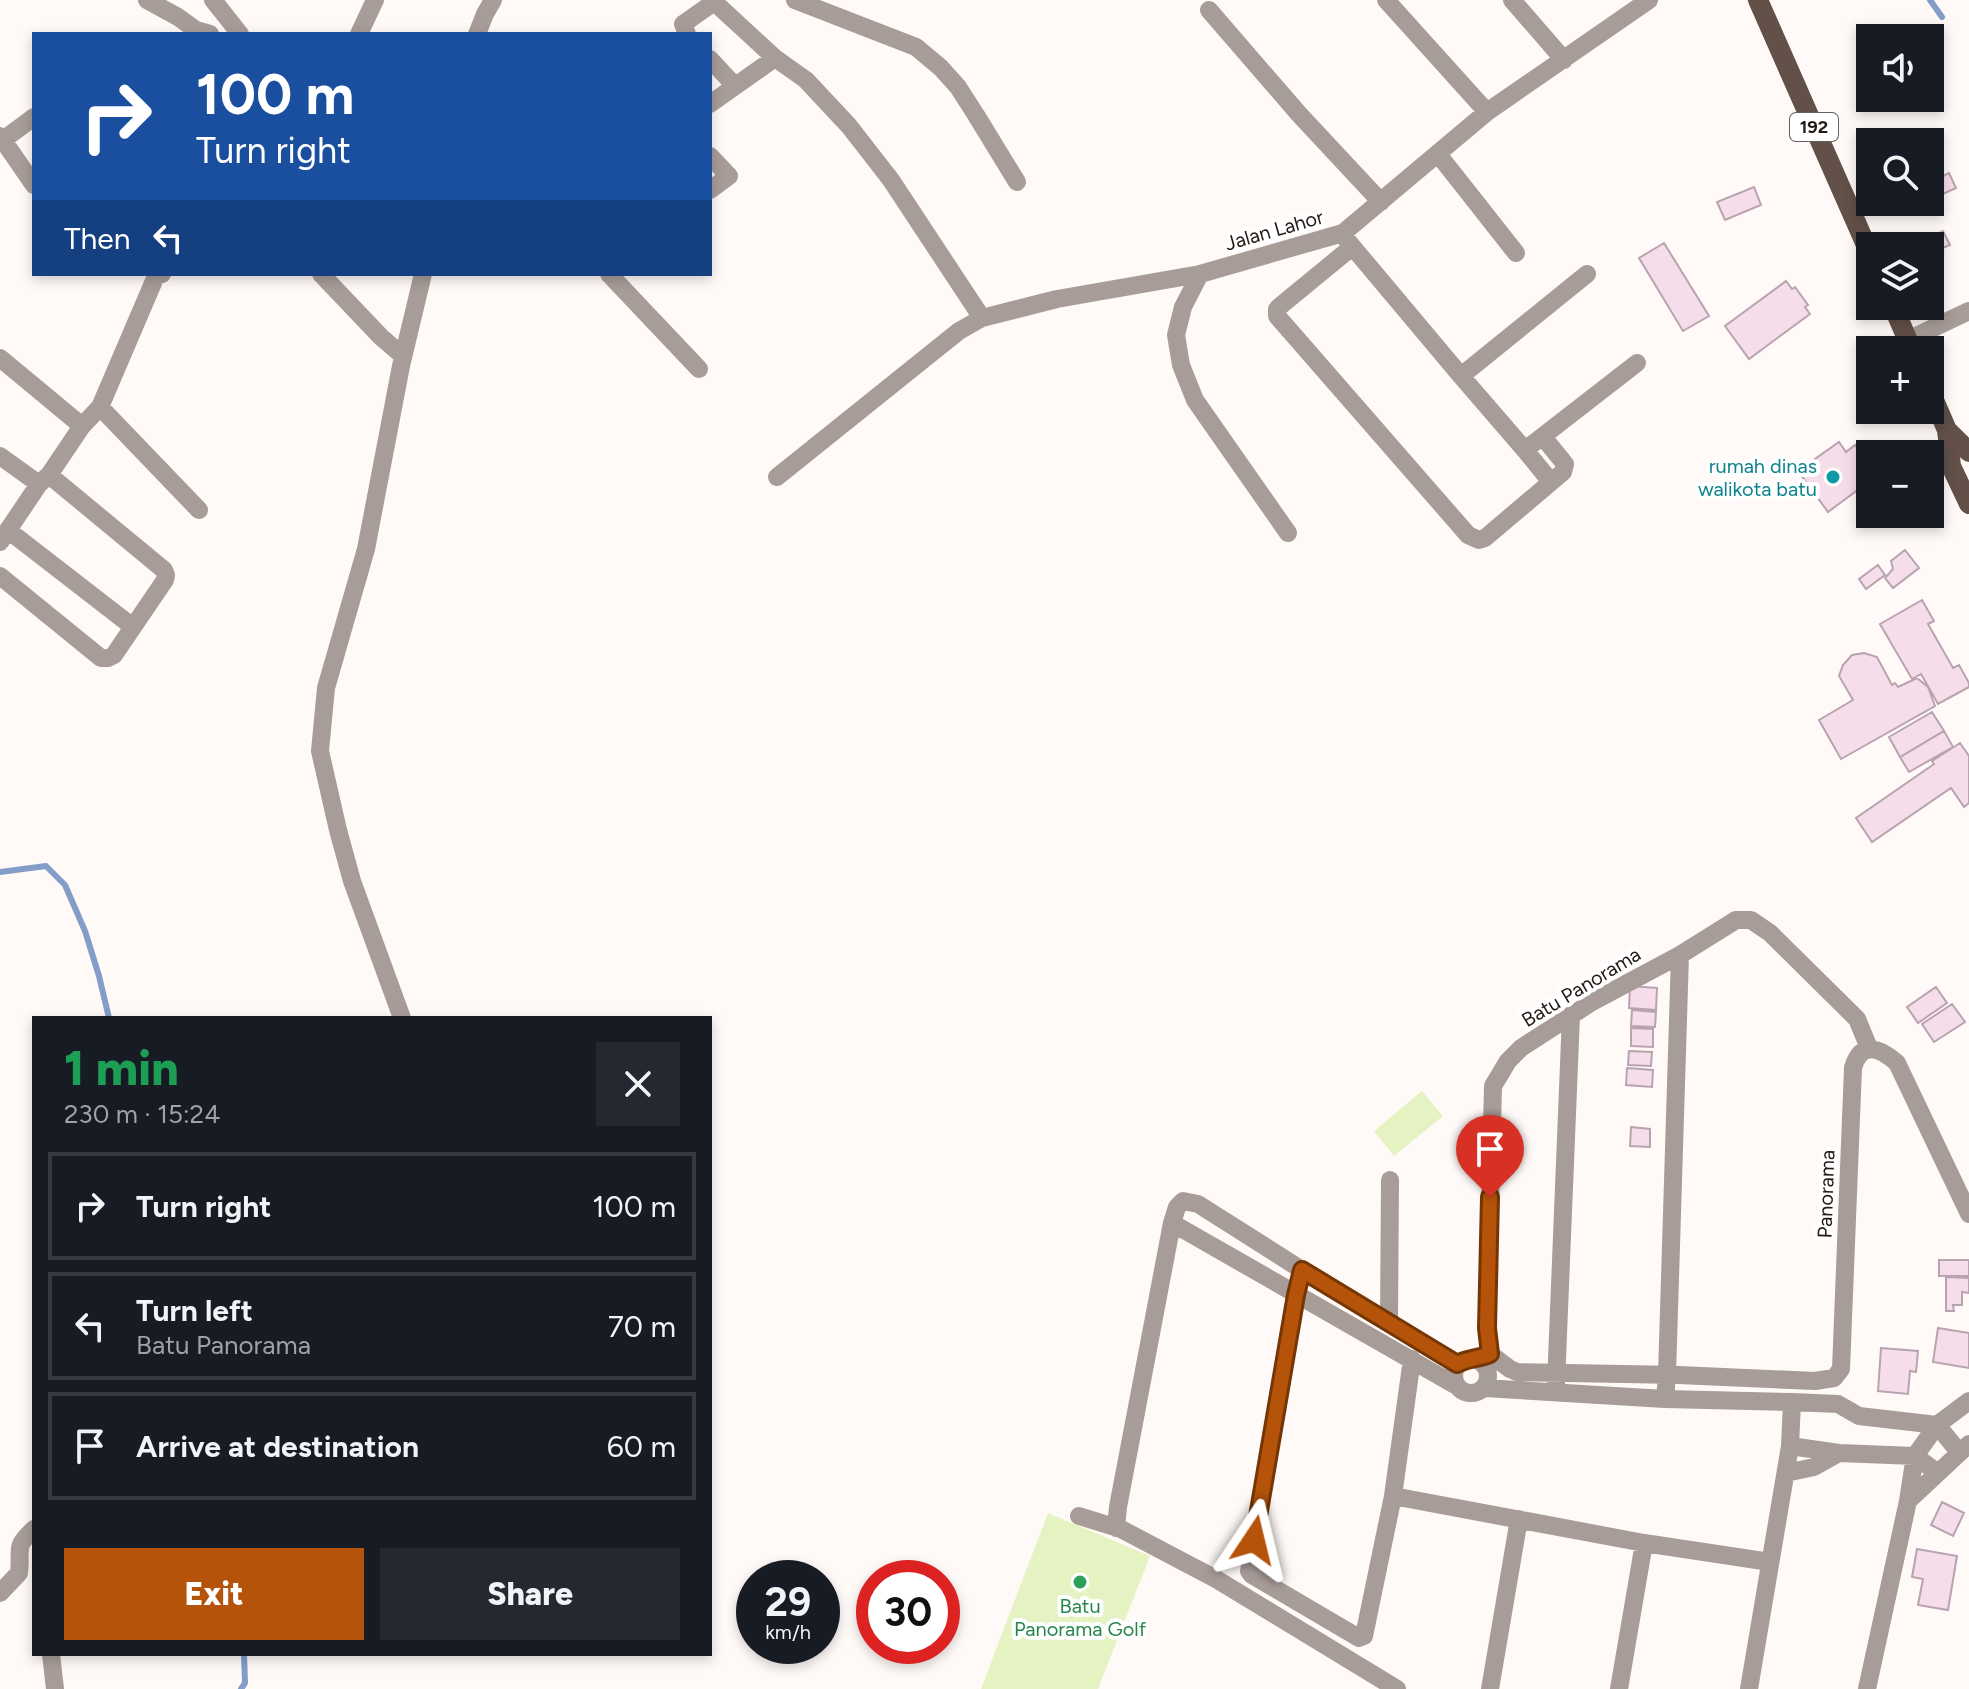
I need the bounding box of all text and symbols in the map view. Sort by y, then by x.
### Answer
map controls [1856,24,1944,528]
button: sound [1856,24,1944,112]
text: 100 m [196,61,354,128]
icon: right [64,64,168,168]
road number: 192 [1790,113,1838,141]
button: search [1856,128,1944,216]
text: Turn right [196,129,351,172]
street label: Jalan Lahor [1222,204,1326,256]
icon: left [146,216,190,260]
text: Then [64,220,130,257]
button: layers [1856,232,1944,320]
button: + [1856,336,1944,424]
button: − [1856,440,1944,528]
place label: rumah dinas walikota batu [1698,454,1817,501]
marker: rumah dinas walikota batu [1824,468,1842,486]
street label: Batu Panorama [1517,942,1645,1032]
text: 1 min [64,1039,179,1097]
button: close [596,1042,680,1126]
text: 230 m · 15:24 [64,1098,220,1130]
pin [1456,1115,1524,1197]
icon: arrive [1468,1127,1512,1171]
street label: Panorama [1812,1149,1840,1239]
icon: right [68,1184,112,1228]
text: Turn right [136,1188,271,1225]
text: 100 m [592,1188,676,1225]
text: Turn left [136,1292,253,1329]
icon: left [68,1304,112,1348]
text: 70 m [608,1308,676,1345]
text: Batu Panorama [136,1329,311,1361]
icon: arrive [68,1424,112,1468]
text: Arrive at destination [136,1428,419,1465]
text: 60 m [607,1428,676,1465]
position arrow [1212,1498,1296,1582]
button: Exit [64,1548,364,1640]
button: Share [380,1548,680,1640]
speed limit sign: 30 [856,1560,960,1664]
marker: Batu Panorama Golf [1071,1573,1089,1591]
text: 29 [765,1578,811,1626]
place label: Batu Panorama Golf [1014,1594,1147,1641]
text: km/h [765,1620,811,1644]

